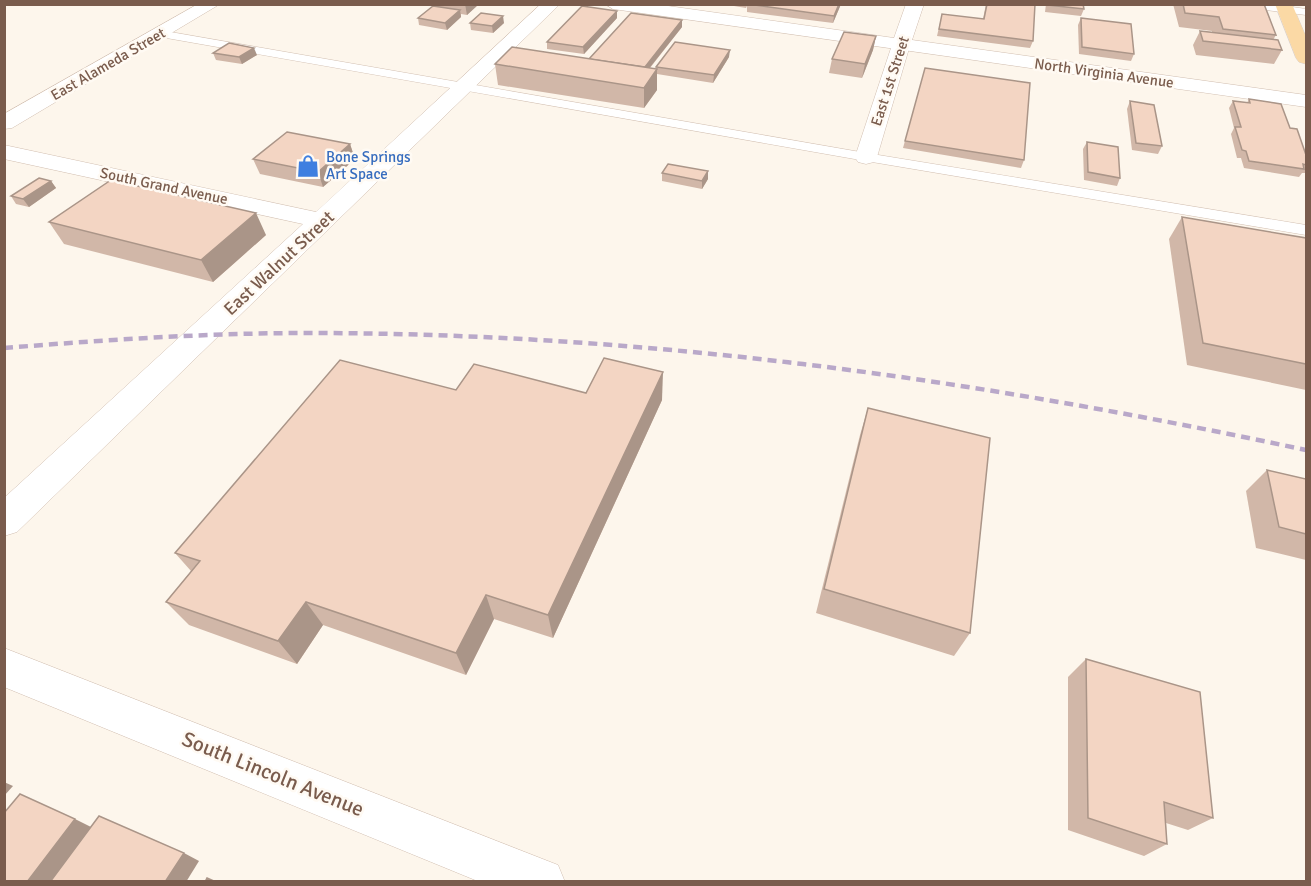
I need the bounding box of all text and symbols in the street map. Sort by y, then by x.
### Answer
street label: East Alameda Street [47,24,169,104]
street label: East 1st Street [867,34,913,128]
street label: North Virginia Avenue [1033,54,1175,92]
place label: Bone Springs Art Space [326,148,411,183]
shop icon: Bone Springs Art Space [295,153,321,179]
street label: South Grand Avenue [99,164,229,208]
street label: East Walnut Street [219,206,339,320]
street label: South Lincoln Avenue [178,726,368,822]

